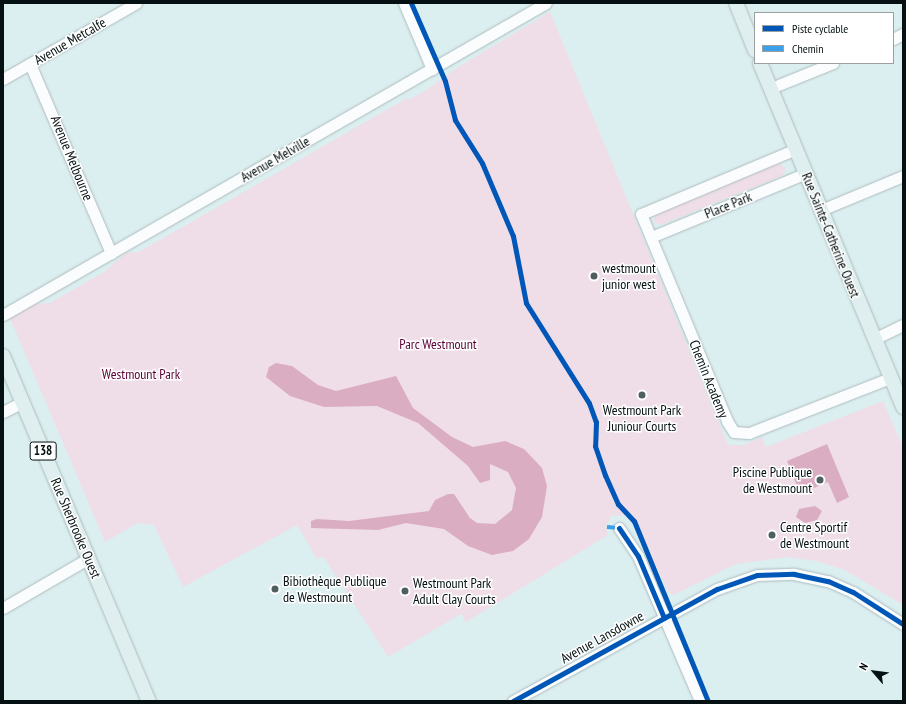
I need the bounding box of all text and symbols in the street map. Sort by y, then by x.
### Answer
legend [754,12,894,64]
street label: Avenue Metcalfe [31,14,109,68]
text: Piste cyclable [792,21,848,36]
text: Chemin [792,41,823,56]
street label: Avenue Melbourne [47,113,97,203]
street label: Avenue Melville [237,132,313,186]
street label: Rue Sainte-Catherine Ouest [798,170,864,300]
street label: Place Park [702,188,754,222]
place label: westmount junior west [602,260,656,292]
marker: westmount junior west [589,271,599,281]
park label: Parc Westmount [399,336,477,352]
street label: Chemin Academy [686,337,732,421]
park label: Westmount Park [102,366,180,382]
marker: Westmount Park Juniour Courts [637,390,647,400]
place label: Westmount Park Juniour Courts [603,402,681,434]
road number: 138 [29,440,57,462]
place label: Piscine Publique de Westmount [733,464,812,496]
street label: Rue Sherbrooke Ouest [47,475,105,581]
marker: Piscine Publique de Westmount [815,475,825,485]
place label: Centre Sportif de Westmount [780,519,849,552]
marker: Centre Sportif de Westmount [767,530,777,540]
place label: Bibiothèque Publique de Westmount [283,573,387,606]
place label: Westmount Park Adult Clay Courts [413,575,496,608]
marker: Bibiothèque Publique de Westmount [270,584,280,594]
marker: Westmount Park Adult Clay Courts [400,586,410,596]
street label: Avenue Lansdowne [557,607,647,667]
north arrow [854,652,894,692]
text: N [856,660,871,672]

